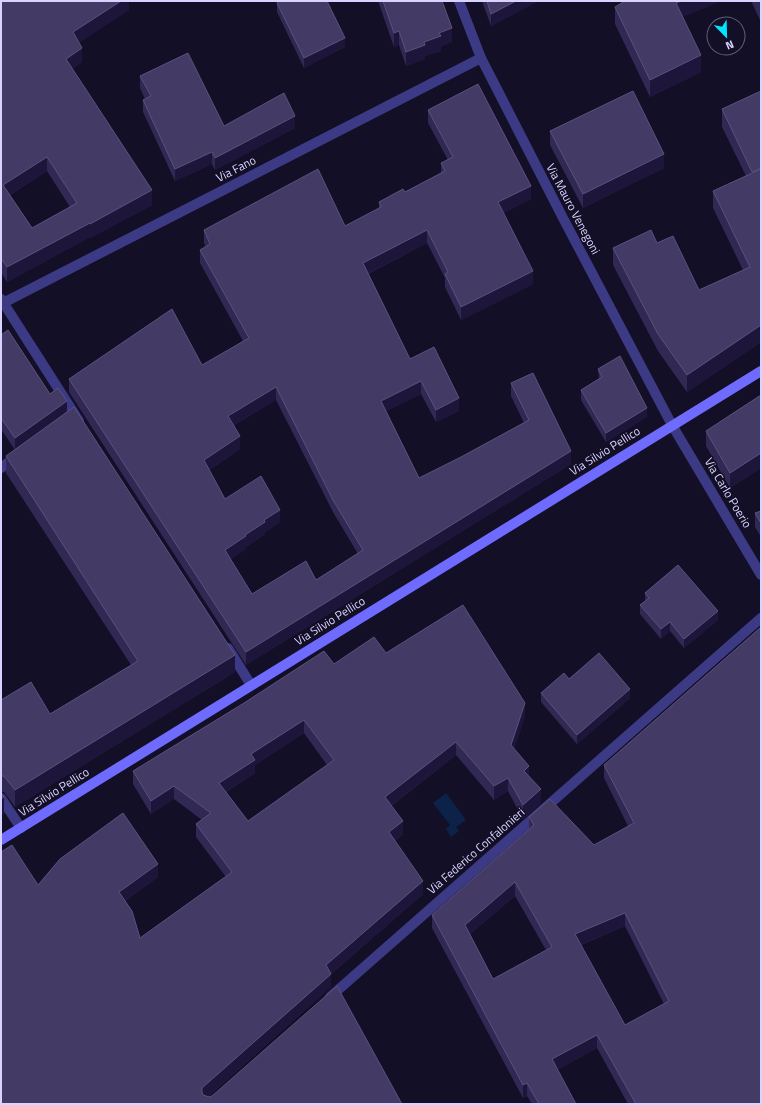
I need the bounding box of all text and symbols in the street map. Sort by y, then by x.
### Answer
north arrow [706,16,746,56]
text: N [723,36,737,54]
street label: Via Fano [212,150,259,187]
street label: Via Mauro Venegoni [541,160,605,258]
street label: Via Silvio Pellico [566,421,644,480]
street label: Via Carlo Poerio [700,454,757,532]
street label: Via Silvio Pellico [291,591,369,650]
street label: Via Silvio Pellico [15,762,93,821]
street label: Via Federico Confalonieri [423,803,529,898]

